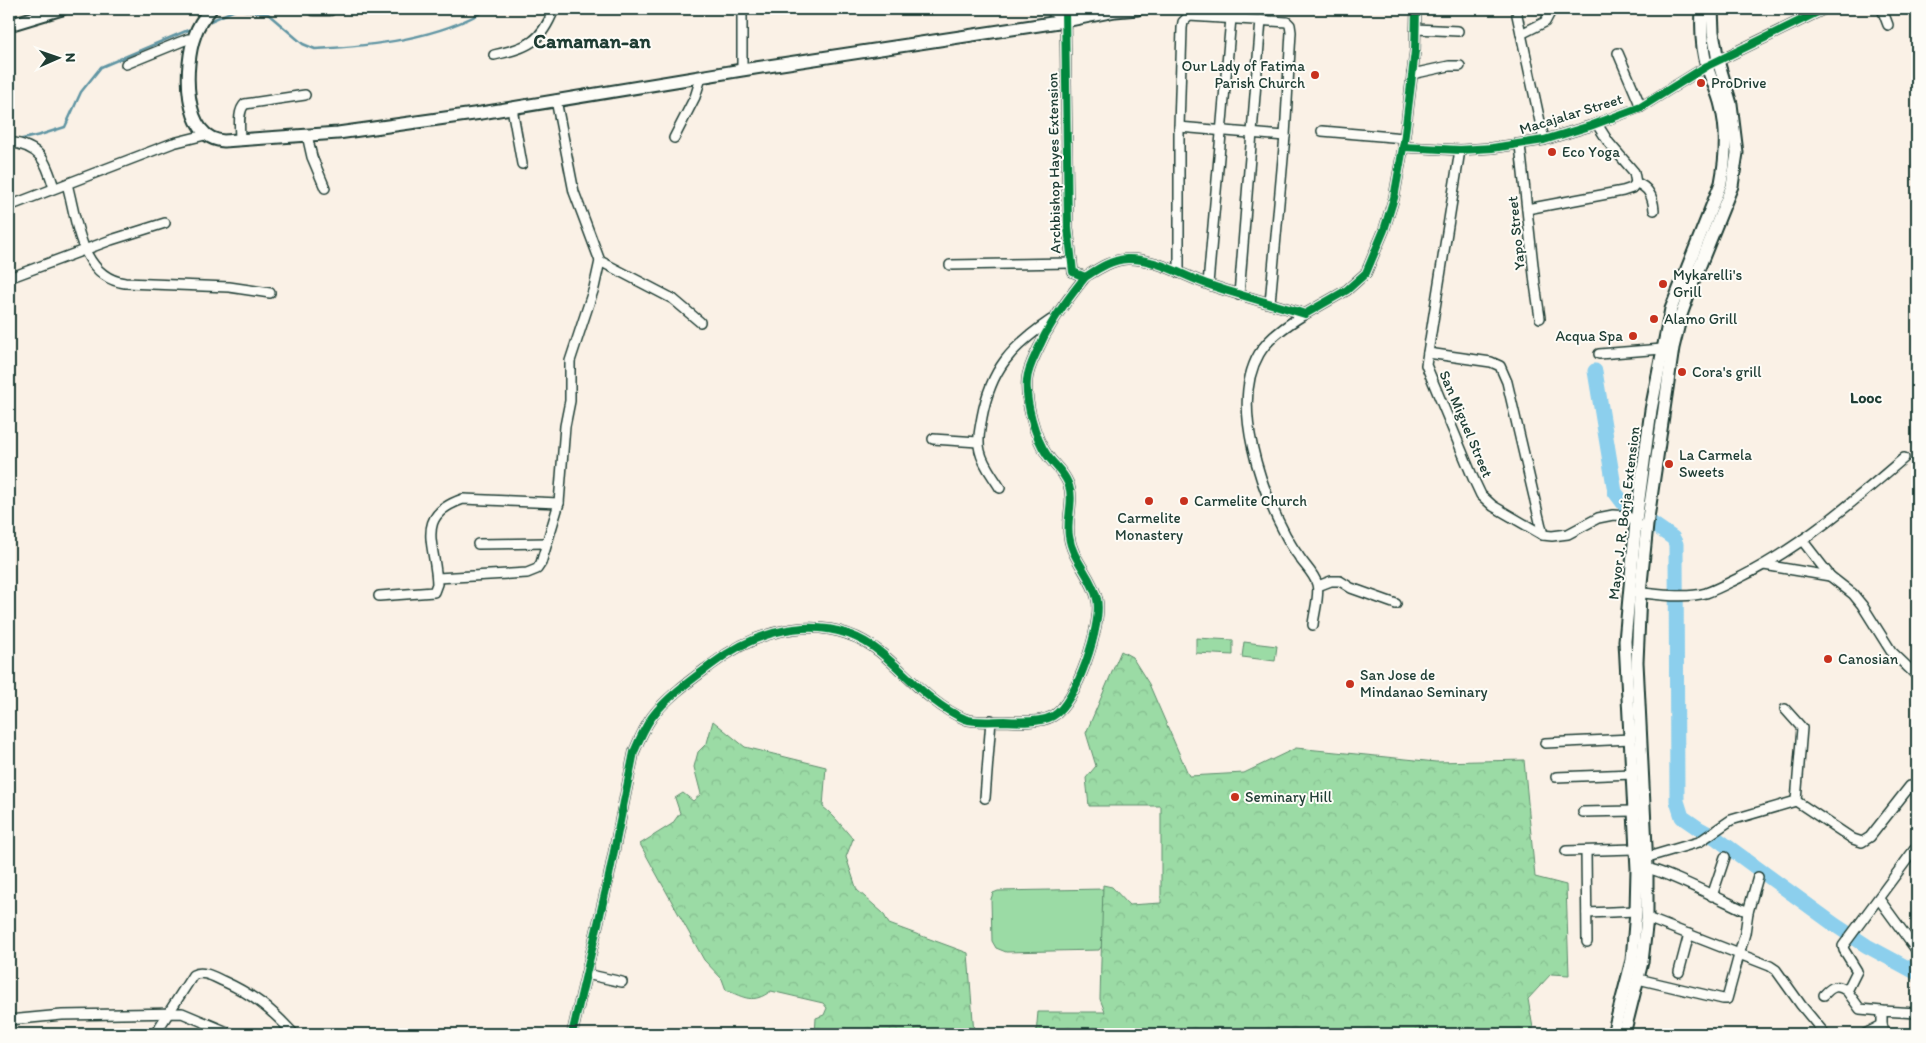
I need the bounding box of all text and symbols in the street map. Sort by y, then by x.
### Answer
district label: Camaman-an [533,29,651,53]
north arrow [32,32,82,82]
text: N [62,53,79,63]
place label: Our Lady of Fatima Parish Church [1182,57,1305,92]
marker: Our Lady of Fatima Parish Church [1309,69,1321,81]
street label: Archbishop Hayes Extension [1043,72,1065,254]
place label: ProDrive [1711,74,1766,92]
marker: ProDrive [1695,77,1707,89]
street label: Macajalar Street [1517,90,1625,138]
place label: Eco Yoga [1562,143,1620,161]
marker: Eco Yoga [1546,146,1558,158]
street label: Yapo Street [1503,195,1529,271]
place label: Mykarelli's Grill [1673,266,1742,301]
marker: Mykarelli's Grill [1657,278,1669,290]
place label: Alamo Grill [1664,310,1738,328]
marker: Alamo Grill [1648,313,1660,325]
place label: Acqua Spa [1555,327,1623,345]
marker: Acqua Spa [1627,330,1639,342]
place label: Cora's grill [1692,363,1762,381]
marker: Cora's grill [1676,366,1688,378]
street label: San Miguel Street [1435,368,1497,481]
district label: Looc [1850,388,1882,407]
street label: Mayor J. R. Borja Extension [1604,425,1644,601]
place label: La Carmela Sweets [1679,446,1752,481]
marker: La Carmela Sweets [1663,458,1675,470]
place label: Carmelite Church [1194,492,1307,510]
marker: Carmelite Monastery [1143,495,1155,507]
marker: Carmelite Church [1178,495,1190,507]
place label: Carmelite Monastery [1115,509,1183,544]
place label: Canosian [1838,650,1899,668]
marker: Canosian [1822,653,1834,665]
place label: San Jose de Mindanao Seminary [1360,666,1488,701]
marker: San Jose de Mindanao Seminary [1344,678,1356,690]
place label: Seminary Hill [1245,788,1333,806]
marker: Seminary Hill [1229,791,1241,803]

